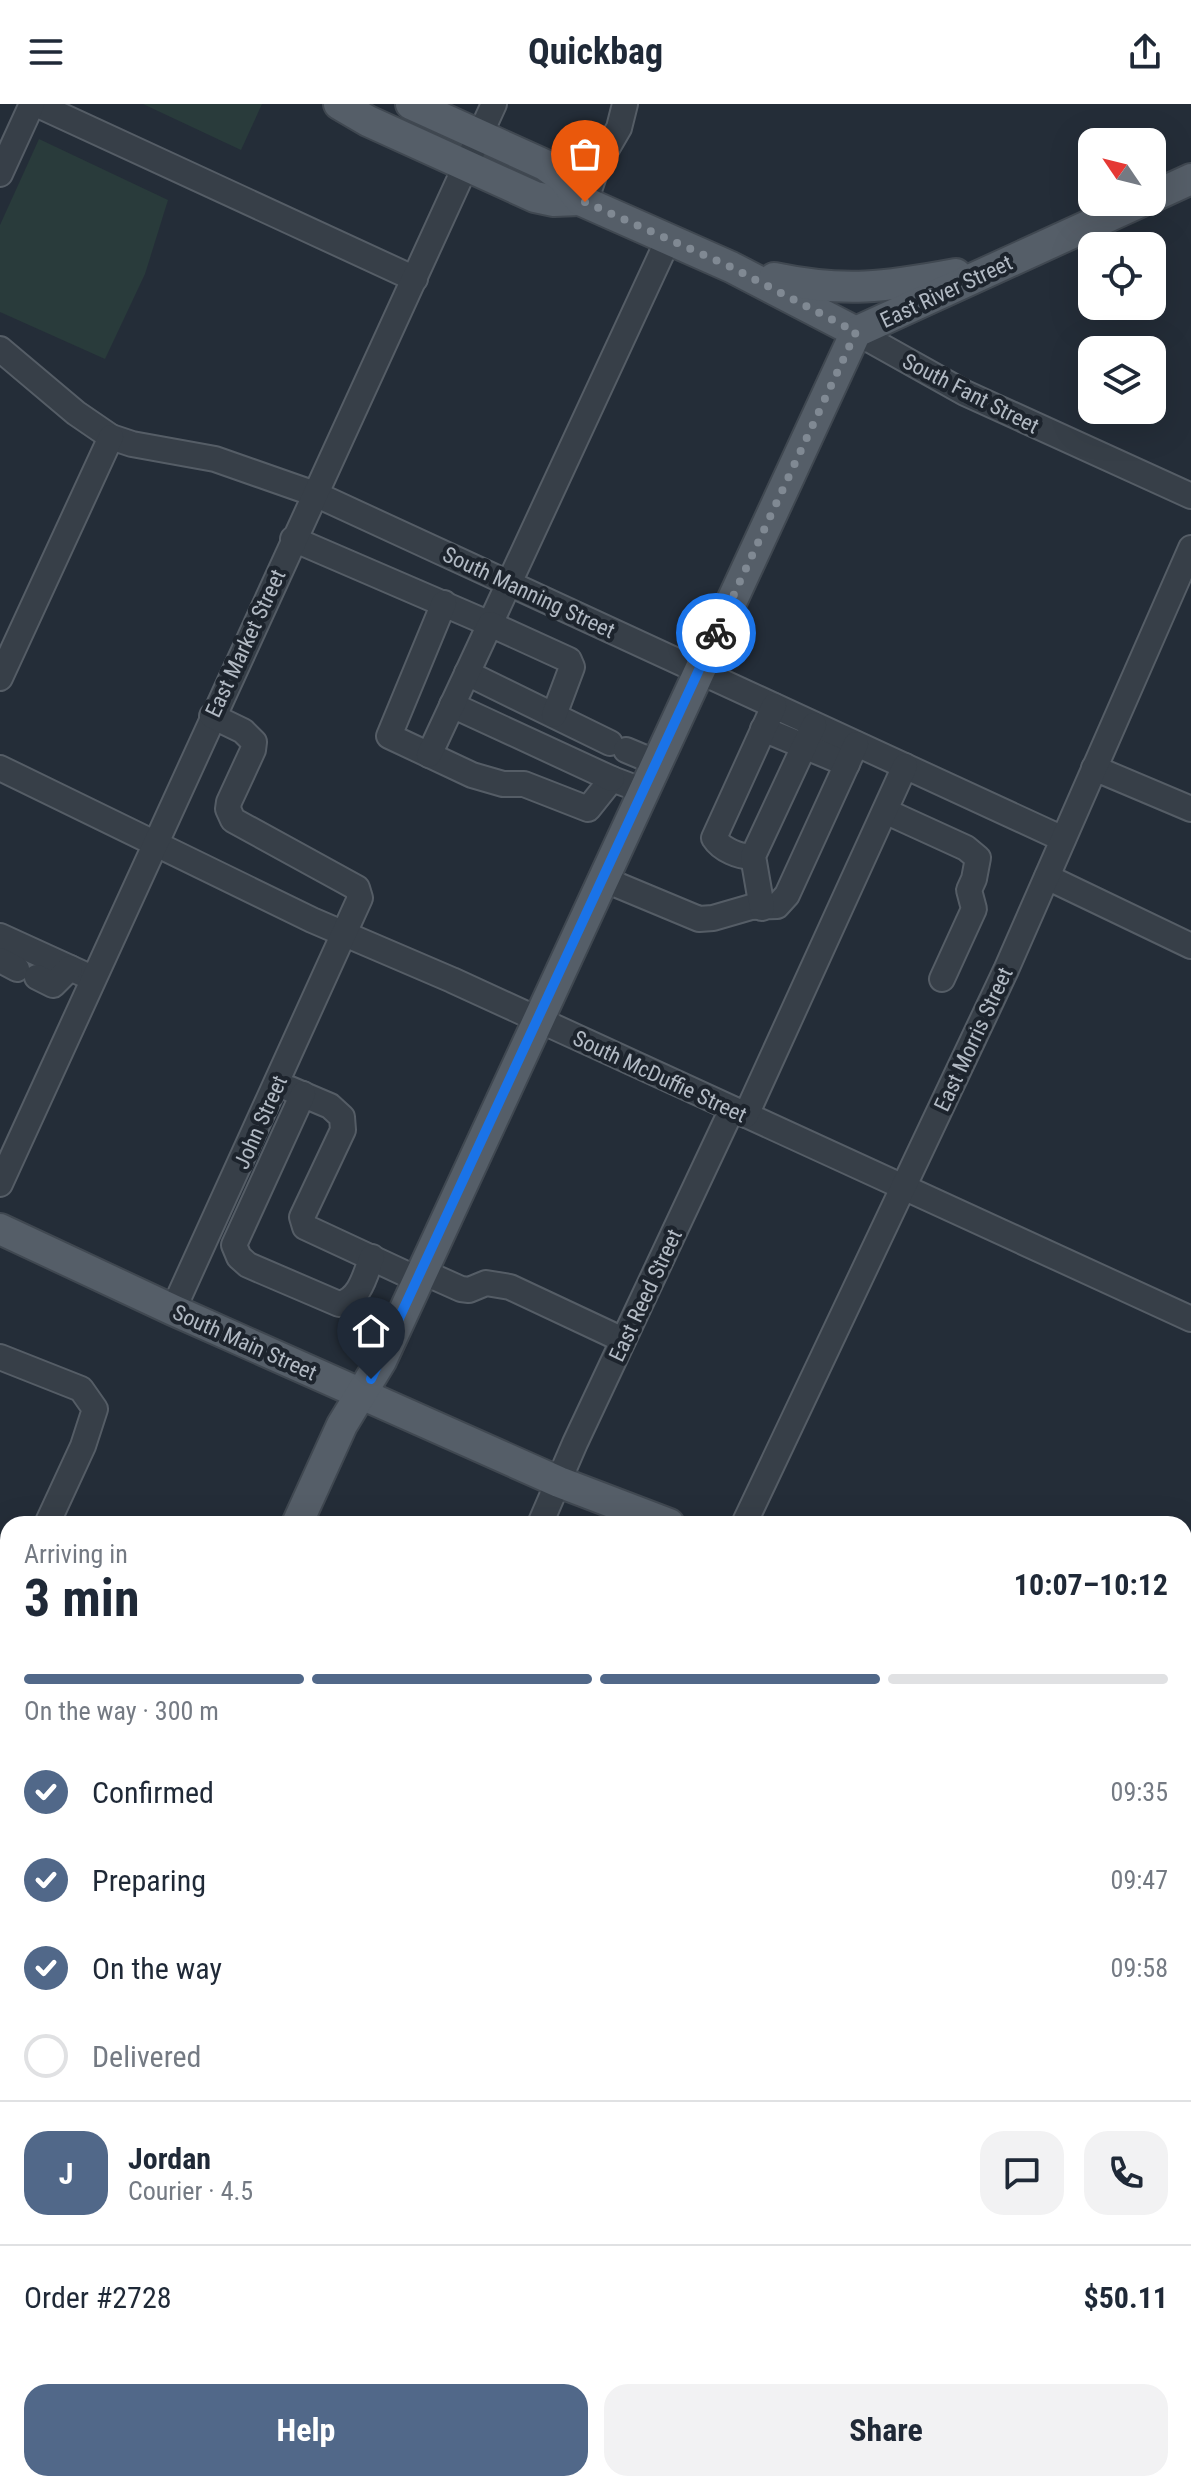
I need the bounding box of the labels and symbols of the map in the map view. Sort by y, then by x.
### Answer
pin [551,120,619,202]
north arrow [1078,128,1166,216]
street label: East River Street [876,250,1016,333]
street label: South Fant Street [898,348,1043,439]
street label: South Manning Street [439,542,619,643]
street label: East Market Street [200,565,291,721]
courier [676,593,756,673]
street label: East Morris Street [929,963,1018,1115]
street label: South McDuffie Street [569,1025,751,1128]
street label: John Street [229,1072,292,1173]
street label: East Reed Street [604,1225,687,1365]
pin [337,1297,405,1379]
street label: South Main Street [169,1300,321,1385]

